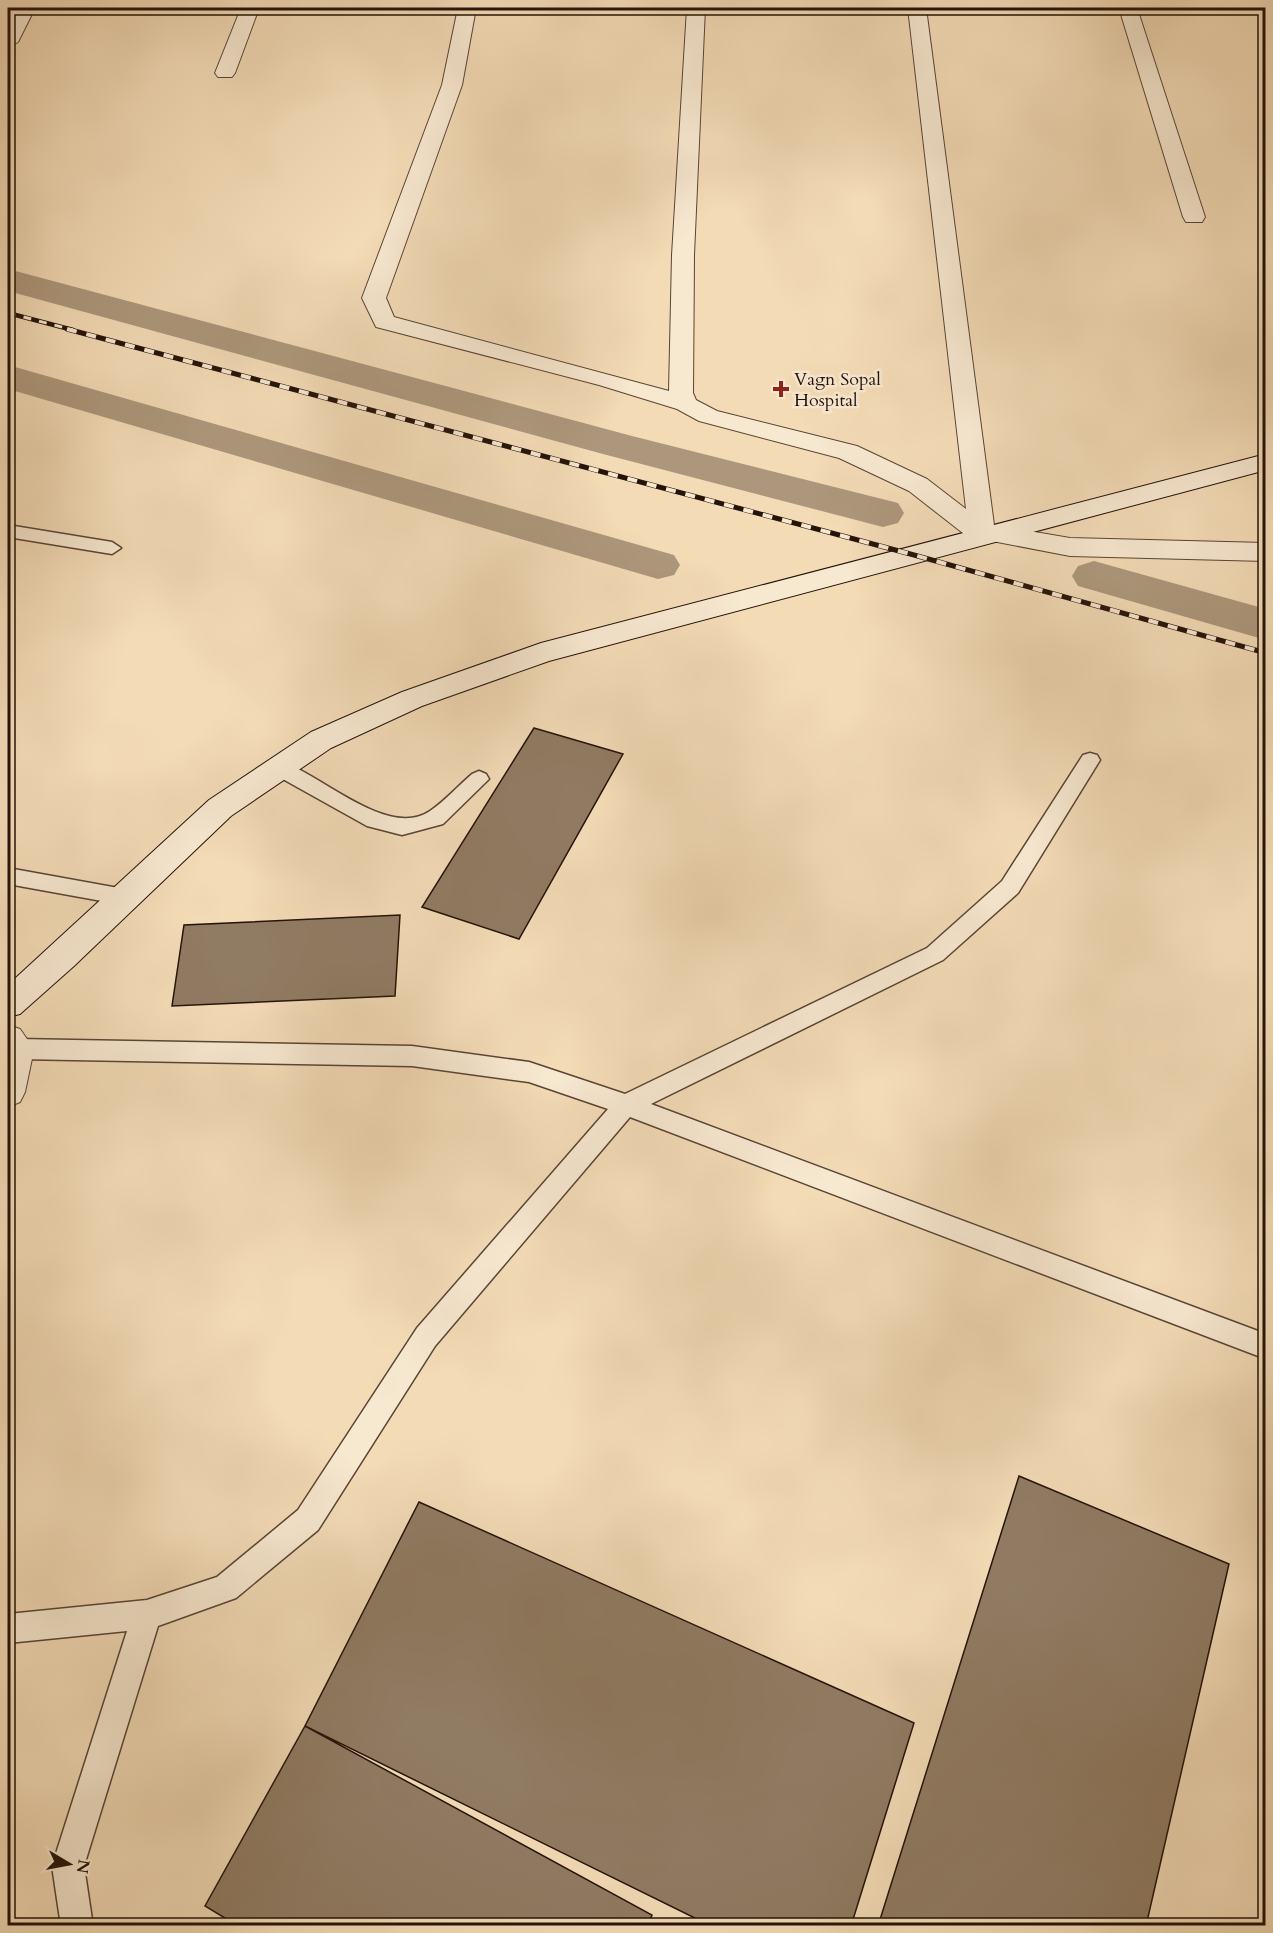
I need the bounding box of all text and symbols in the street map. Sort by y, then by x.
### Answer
place label: Vagn Sopal Hospital [794,367,881,413]
marker: Vagn Sopal Hospital [772,380,790,398]
north arrow [39,1834,99,1894]
text: N [71,1858,95,1875]

